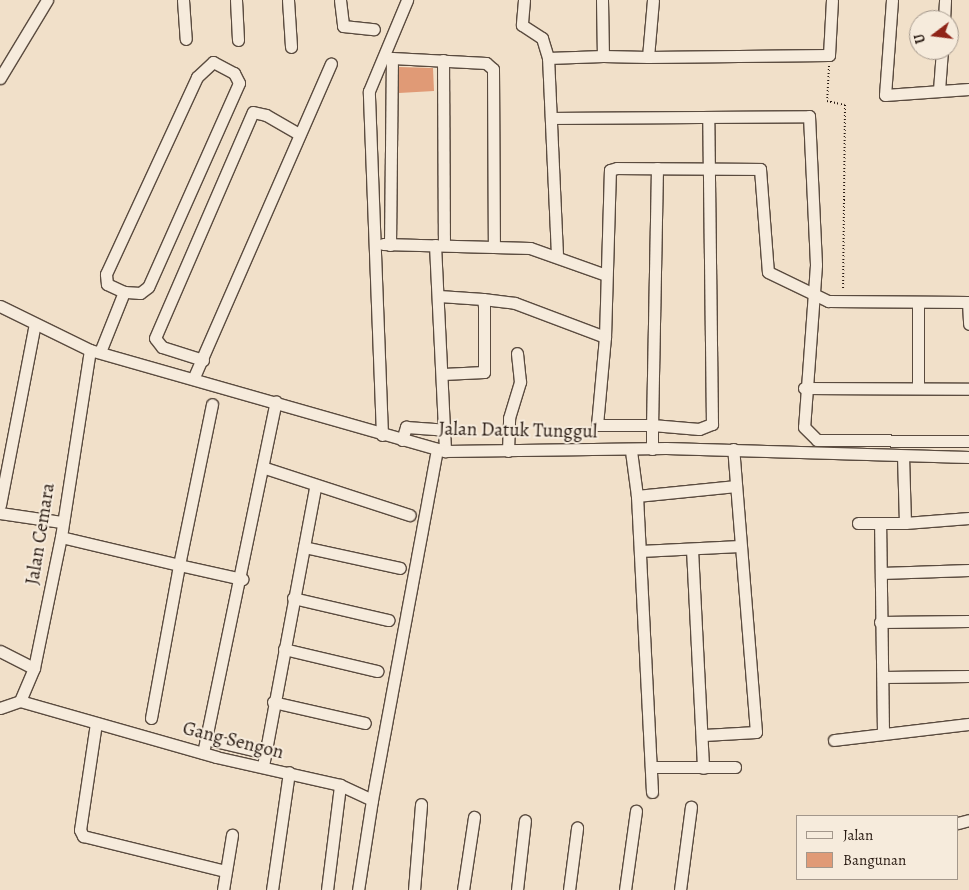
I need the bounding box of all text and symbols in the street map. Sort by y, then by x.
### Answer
north arrow [909,10,959,60]
text: U [910,32,930,46]
street label: Jalan Datuk Tunggul [439,418,597,444]
street label: Jalan Cemara [22,481,60,587]
street label: Gang Sengon [180,717,286,765]
legend [796,815,959,880]
text: Jalan [843,825,873,845]
text: Bangunan [843,850,906,870]

